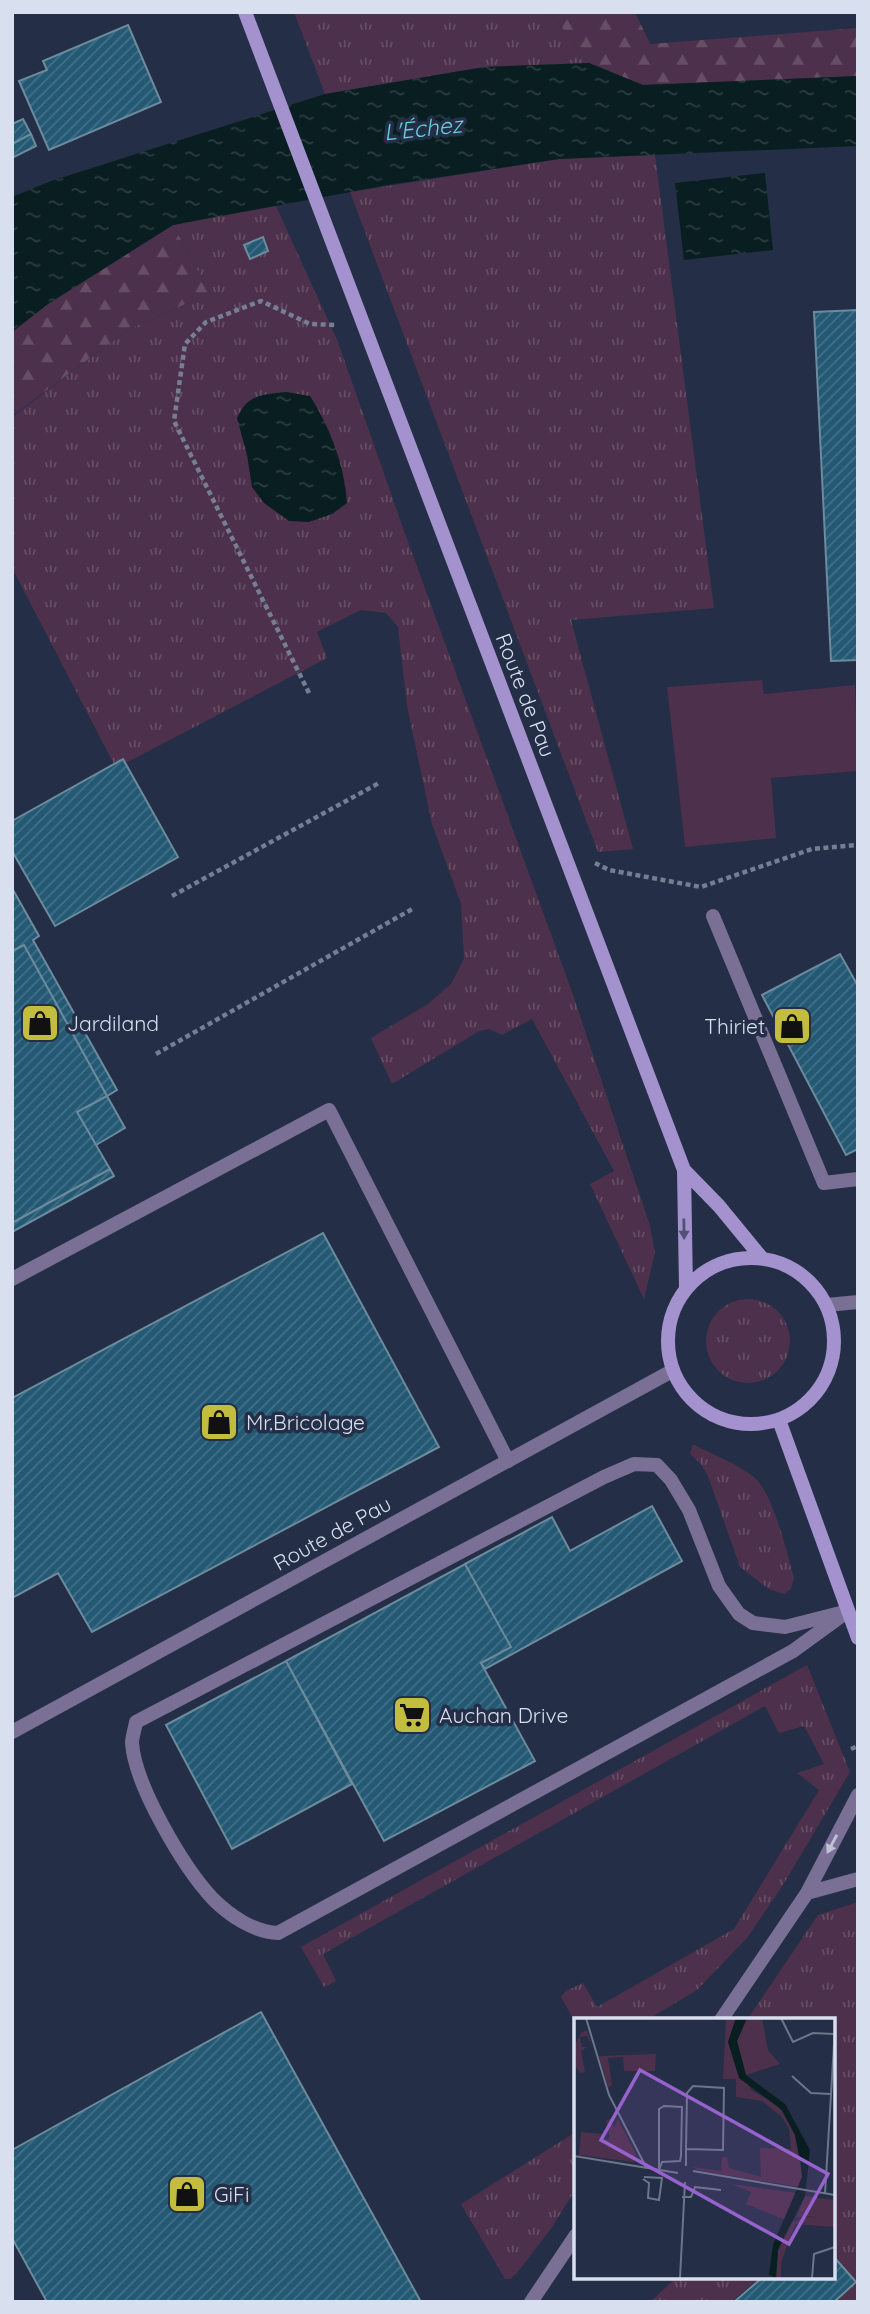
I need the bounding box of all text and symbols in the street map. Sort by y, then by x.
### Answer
water label: L'Échez [382,109,466,147]
street label: Route de Pau [490,629,562,761]
shop icon: Jardiland [19,1002,61,1044]
shop icon: Thiriet [771,1005,813,1047]
place label: Jardiland [67,1010,159,1036]
place label: Thiriet [704,1013,765,1039]
one-way arrow [679,1218,690,1240]
shop icon: Mr.Bricolage [198,1401,240,1443]
place label: Mr.Bricolage [246,1409,365,1435]
street label: Route de Pau [269,1490,395,1576]
supermarket icon: Auchan Drive [391,1694,433,1736]
place label: Auchan Drive [439,1702,568,1728]
one-way arrow [827,1834,838,1854]
inset map [574,2018,835,2279]
shop icon: GiFi [166,2173,208,2215]
place label: GiFi [214,2181,249,2207]

